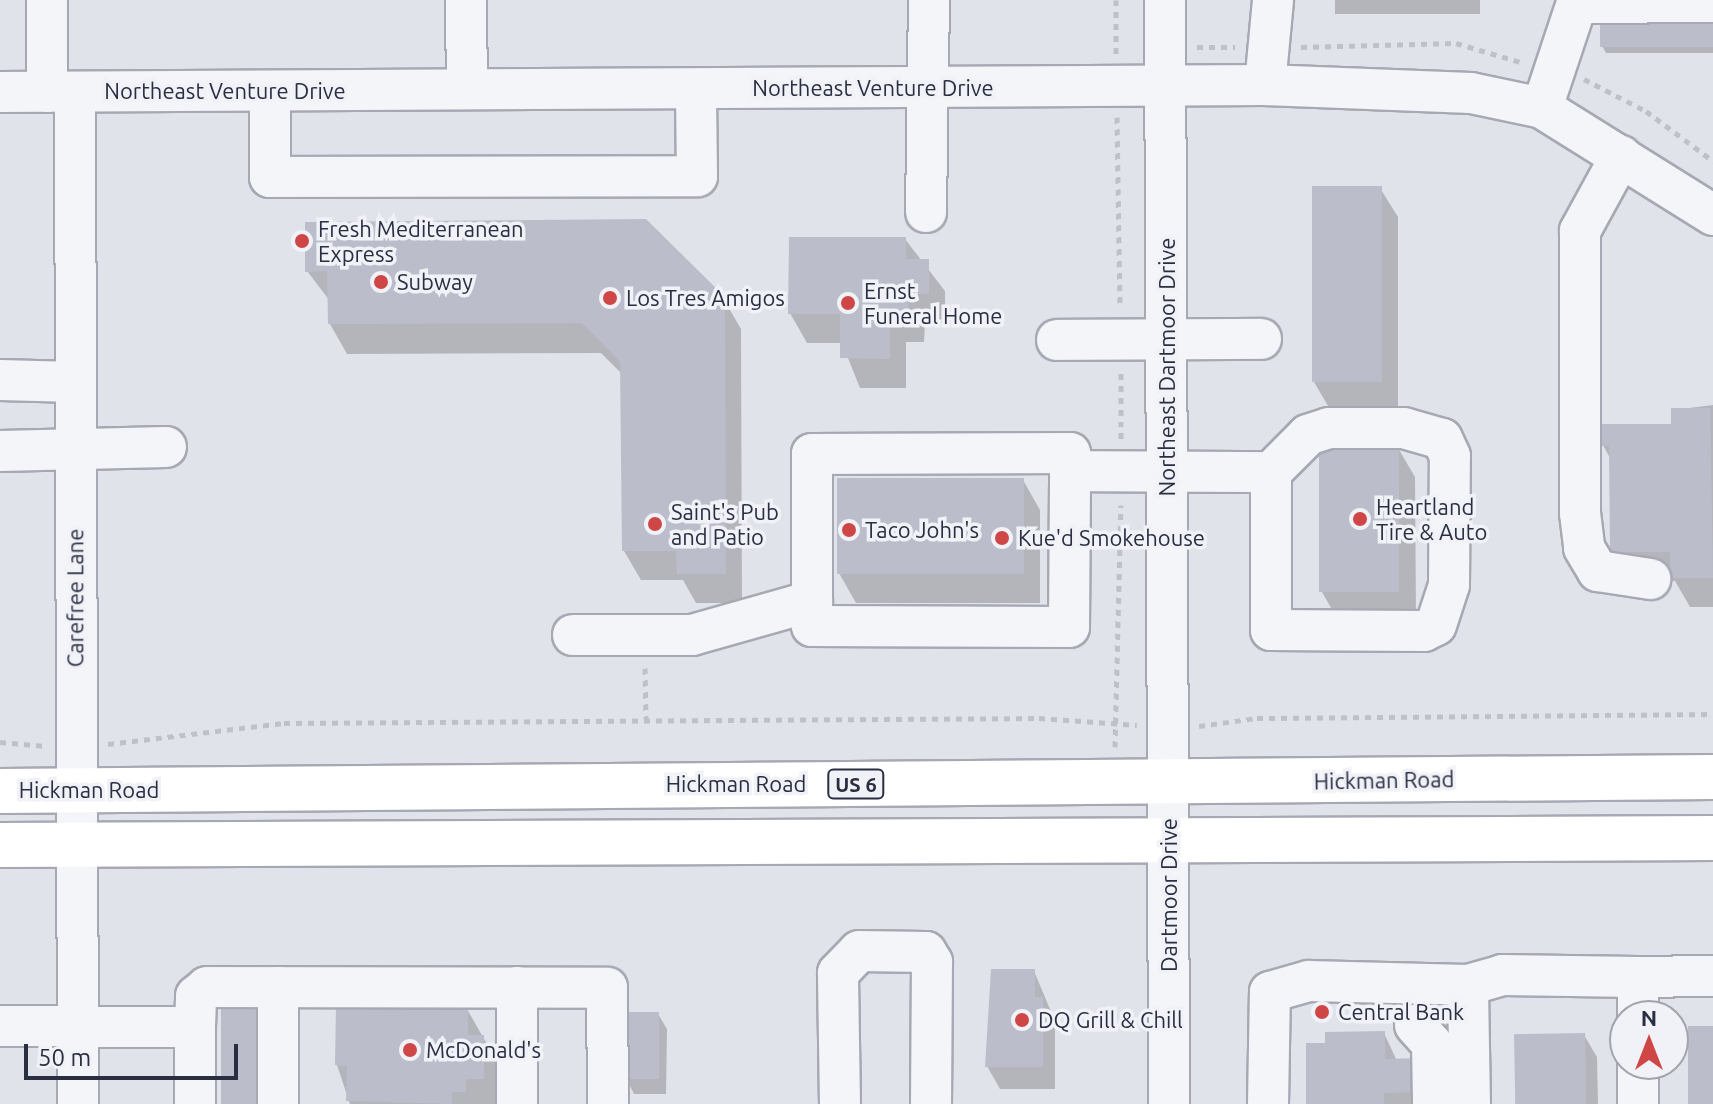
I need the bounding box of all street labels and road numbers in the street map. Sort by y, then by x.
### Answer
street label: Northeast Venture Drive [752,75,994,101]
street label: Northeast Venture Drive [104,78,346,104]
street label: Northeast Dartmoor Drive [1154,238,1180,496]
street label: Carefree Lane [62,529,88,667]
street label: Hickman Road [1313,766,1455,794]
road number: US 6 [826,768,886,800]
street label: Hickman Road [666,771,806,797]
street label: Hickman Road [19,777,159,803]
street label: Dartmoor Drive [1156,818,1182,972]

